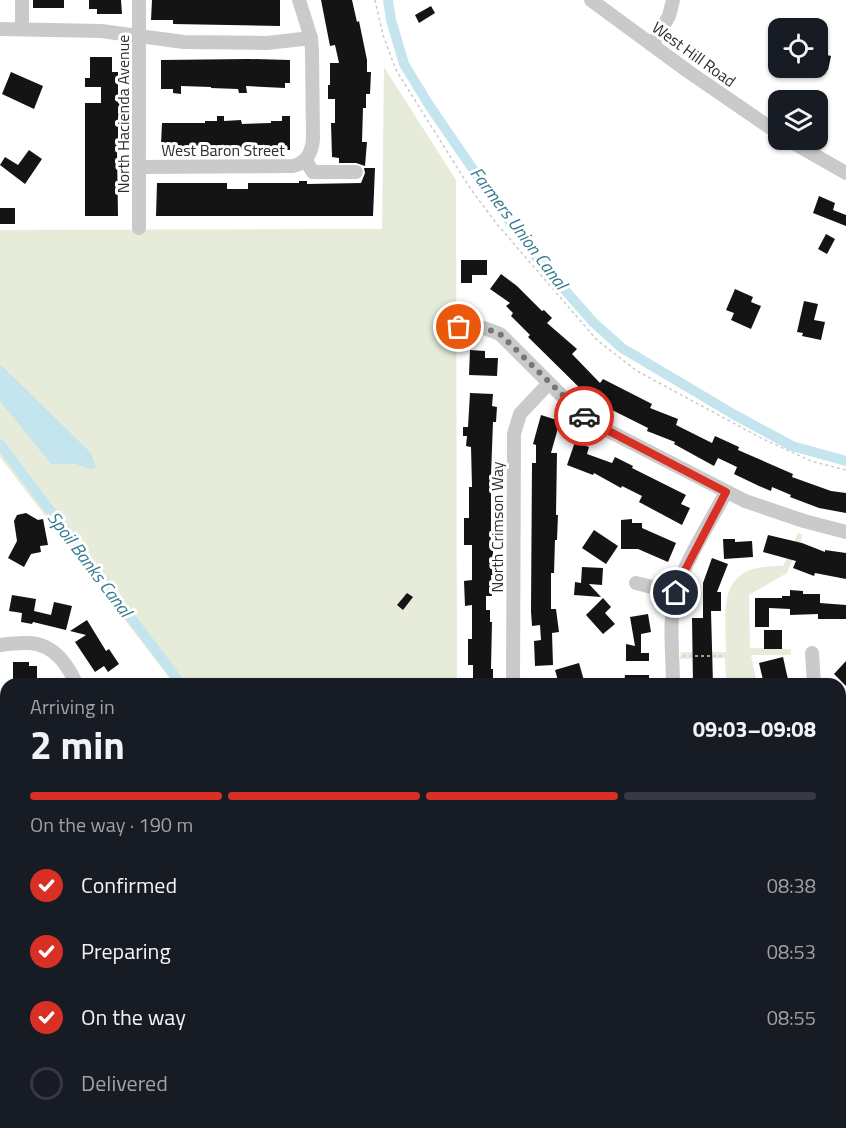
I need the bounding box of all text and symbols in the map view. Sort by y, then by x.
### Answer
street label: West Hill Road [647,15,741,93]
map controls [768,18,828,150]
button: locate [768,18,828,78]
street label: North Hacienda Avenue [111,35,135,193]
button: layers [768,90,828,150]
street label: West Baron Street [161,138,285,162]
water label: Farmers Union Canal [464,161,575,297]
pin [433,301,484,352]
icon: bag [442,310,475,343]
courier [554,386,614,446]
icon: car [568,400,601,433]
street label: North Crimson Way [485,461,509,593]
water label: Spoil Banks Canal [41,505,140,624]
pin [650,567,701,618]
icon: home [659,576,692,609]
text: Arriving in [30,691,115,722]
text: 09:03–09:08 [693,712,816,746]
text: 2 min [30,715,125,774]
text: On the way · 190 m [30,809,193,840]
text: Confirmed [81,868,177,902]
icon: check [30,869,63,902]
text: 08:38 [767,870,816,901]
text: Preparing [81,934,171,968]
icon: check [30,935,63,968]
text: 08:53 [767,936,816,967]
text: On the way [81,1000,186,1034]
icon: check [30,1001,63,1034]
text: 08:55 [767,1002,816,1033]
text: Delivered [81,1066,168,1100]

